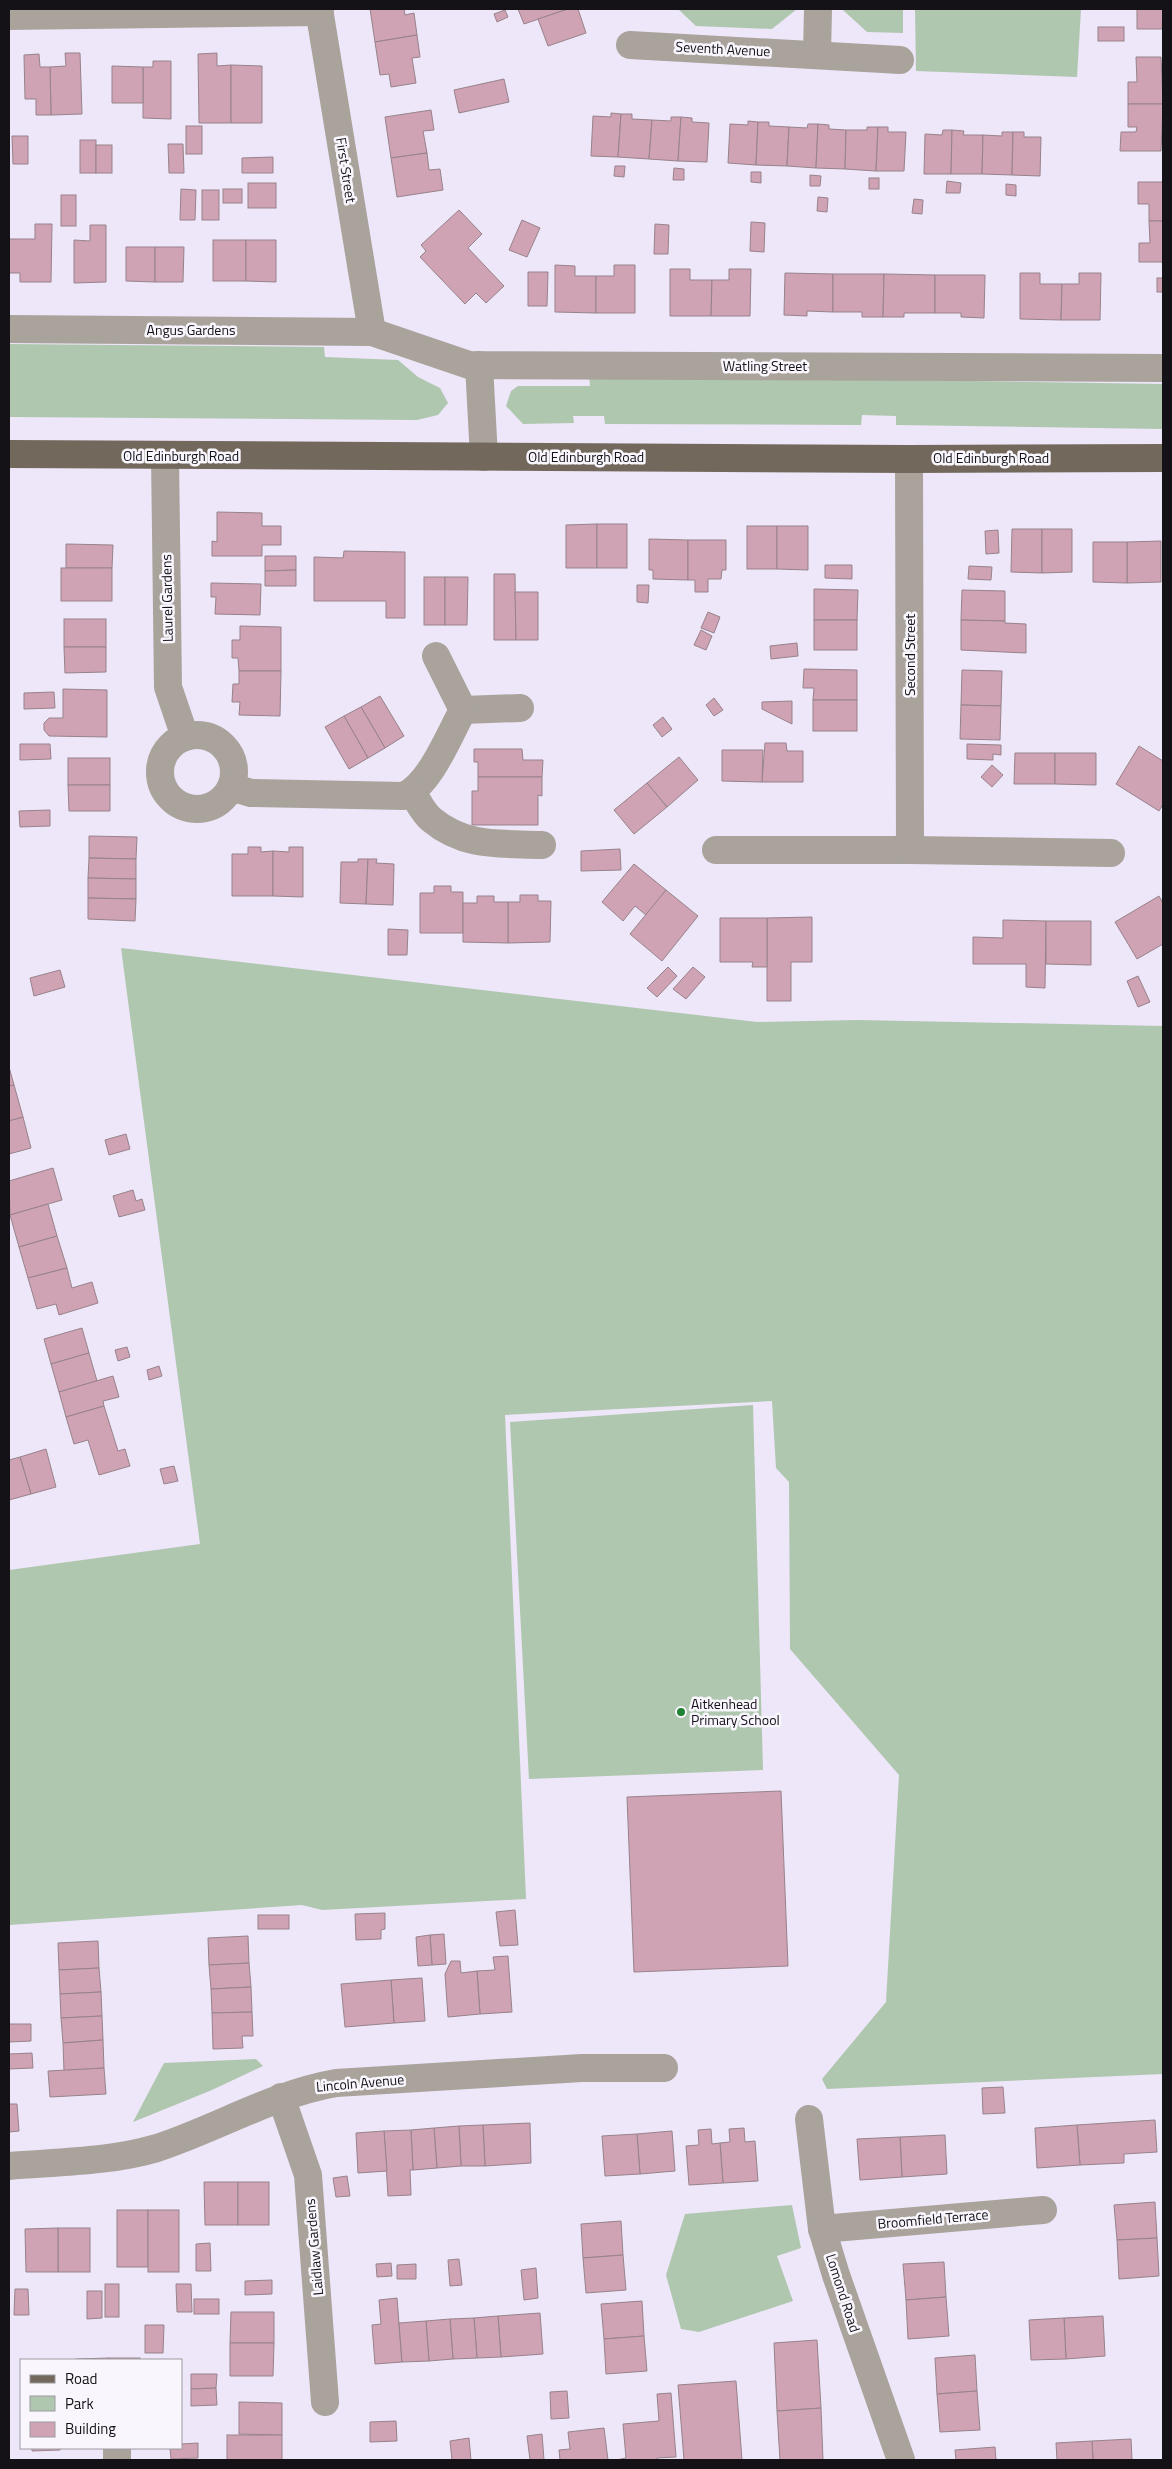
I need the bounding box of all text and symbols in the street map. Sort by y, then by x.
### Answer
street label: Seventh Avenue [675,36,771,61]
street label: First Street [331,136,362,204]
street label: Angus Gardens [147,319,235,340]
street label: Watling Street [723,355,807,376]
street label: Old Edinburgh Road [123,445,239,466]
street label: Old Edinburgh Road [528,446,644,467]
street label: Old Edinburgh Road [933,447,1049,468]
street label: Laurel Gardens [155,554,178,642]
street label: Second Street [899,614,920,696]
place label: Aitkenhead Primary School [691,1693,780,1730]
marker: Aitkenhead Primary School [675,1706,687,1718]
street label: Lincoln Avenue [315,2068,405,2097]
street label: Laidlaw Gardens [299,2198,328,2296]
street label: Broomfield Terrace [877,2203,989,2234]
street label: Lomond Road [821,2251,866,2335]
legend [20,2359,182,2449]
text: Road [65,2367,97,2390]
text: Park [65,2392,94,2415]
text: Building [65,2417,116,2440]

